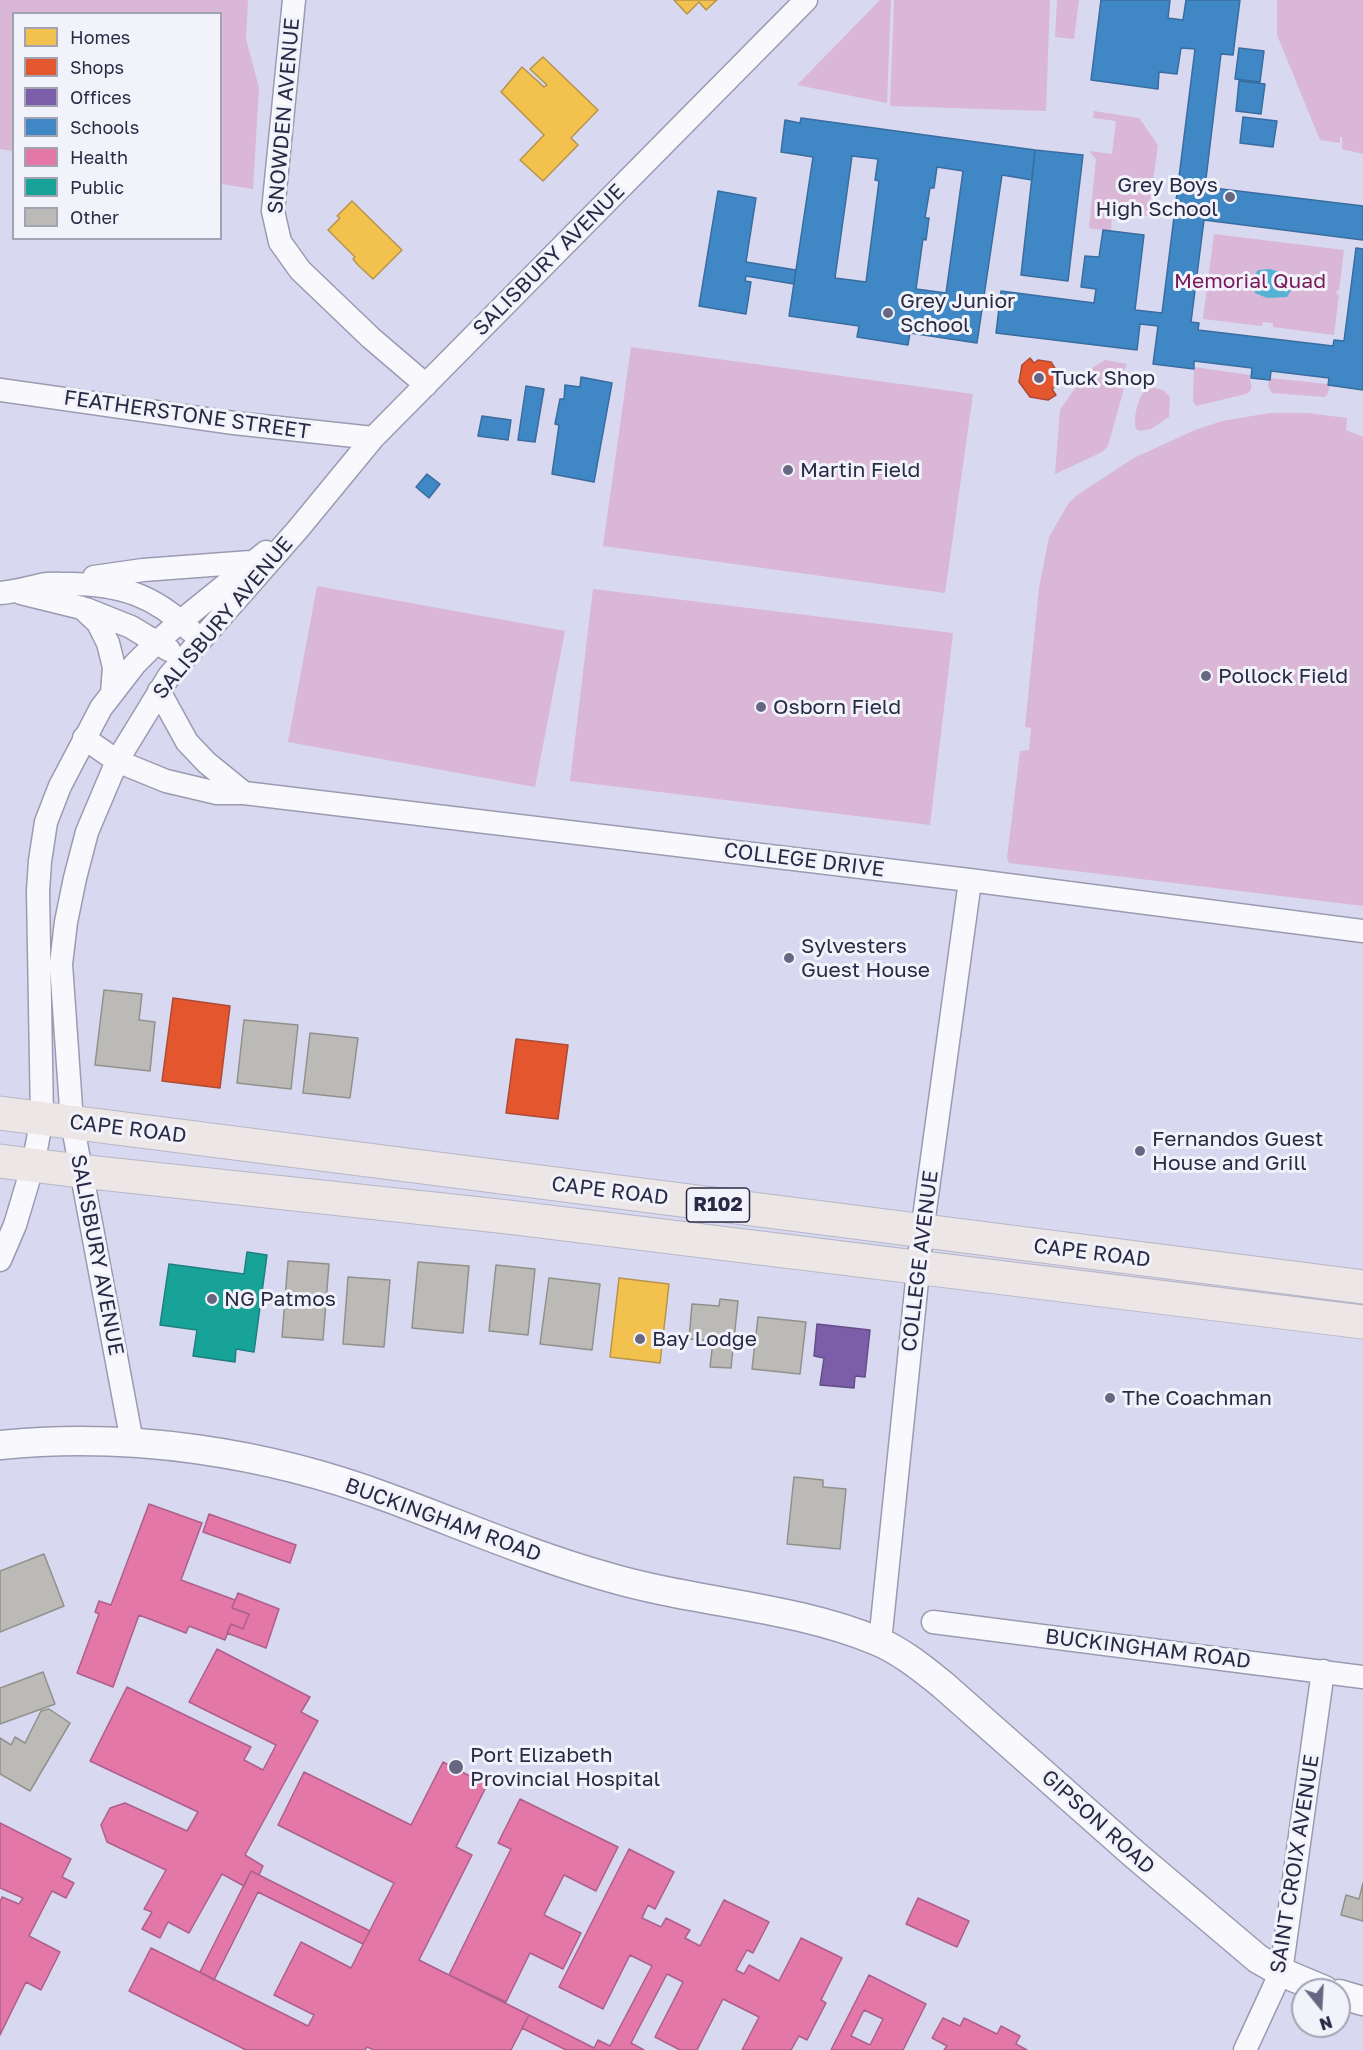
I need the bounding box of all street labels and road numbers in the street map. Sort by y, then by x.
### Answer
street label: SNOWDEN AVENUE [263,17,305,215]
street label: SALISBURY AVENUE [468,179,630,341]
street label: FEATHERSTONE STREET [62,385,312,445]
street label: SALISBURY AVENUE [148,532,298,704]
street label: COLLEGE DRIVE [722,838,886,882]
street label: CAPE ROAD [68,1109,188,1149]
street label: SALISBURY AVENUE [65,1152,129,1358]
street label: COLLEGE AVENUE [896,1169,944,1353]
street label: CAPE ROAD [550,1171,670,1211]
road number: R102 [686,1188,750,1222]
street label: CAPE ROAD [1032,1233,1152,1273]
street label: BUCKINGHAM ROAD [341,1473,545,1567]
street label: BUCKINGHAM ROAD [1044,1624,1252,1674]
street label: SAINT CROIX AVENUE [1265,1753,1325,1975]
street label: GIPSON ROAD [1036,1765,1160,1879]

